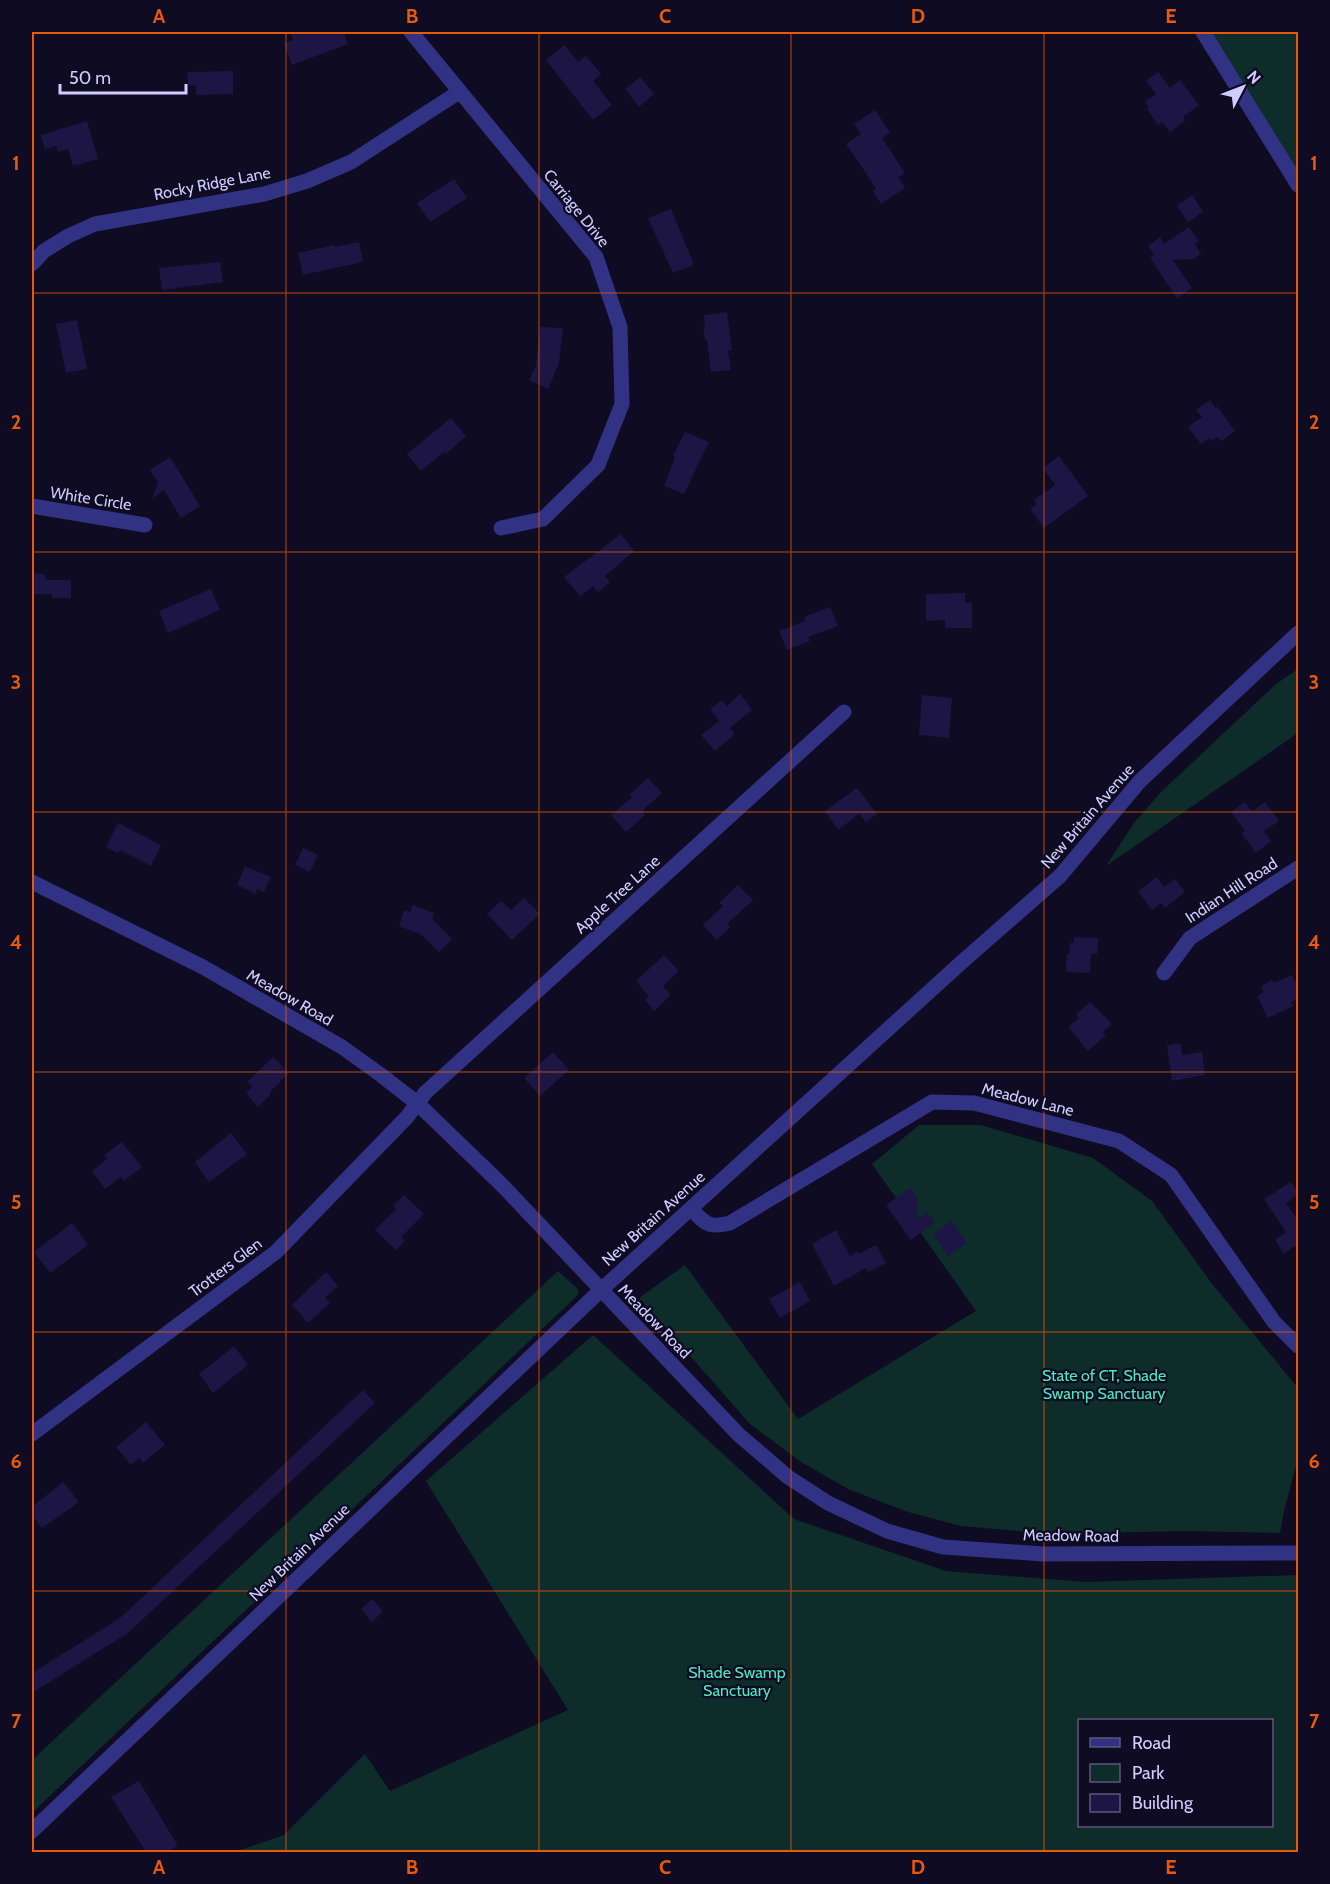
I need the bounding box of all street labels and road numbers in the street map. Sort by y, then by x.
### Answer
street label: Rocky Ridge Lane [152,163,272,204]
street label: Carriage Drive [540,166,614,251]
street label: White Circle [49,483,133,514]
street label: New Britain Avenue [1037,760,1138,872]
street label: Apple Tree Lane [571,851,664,938]
street label: Indian Hill Road [1182,854,1281,927]
street label: Meadow Road [243,965,336,1030]
street label: Meadow Lane [980,1079,1076,1120]
street label: New Britain Avenue [598,1167,709,1270]
street label: Trotters Glen [185,1234,266,1301]
street label: Meadow Road [614,1280,695,1363]
street label: New Britain Avenue [245,1500,353,1605]
street label: Meadow Road [1023,1525,1119,1546]

